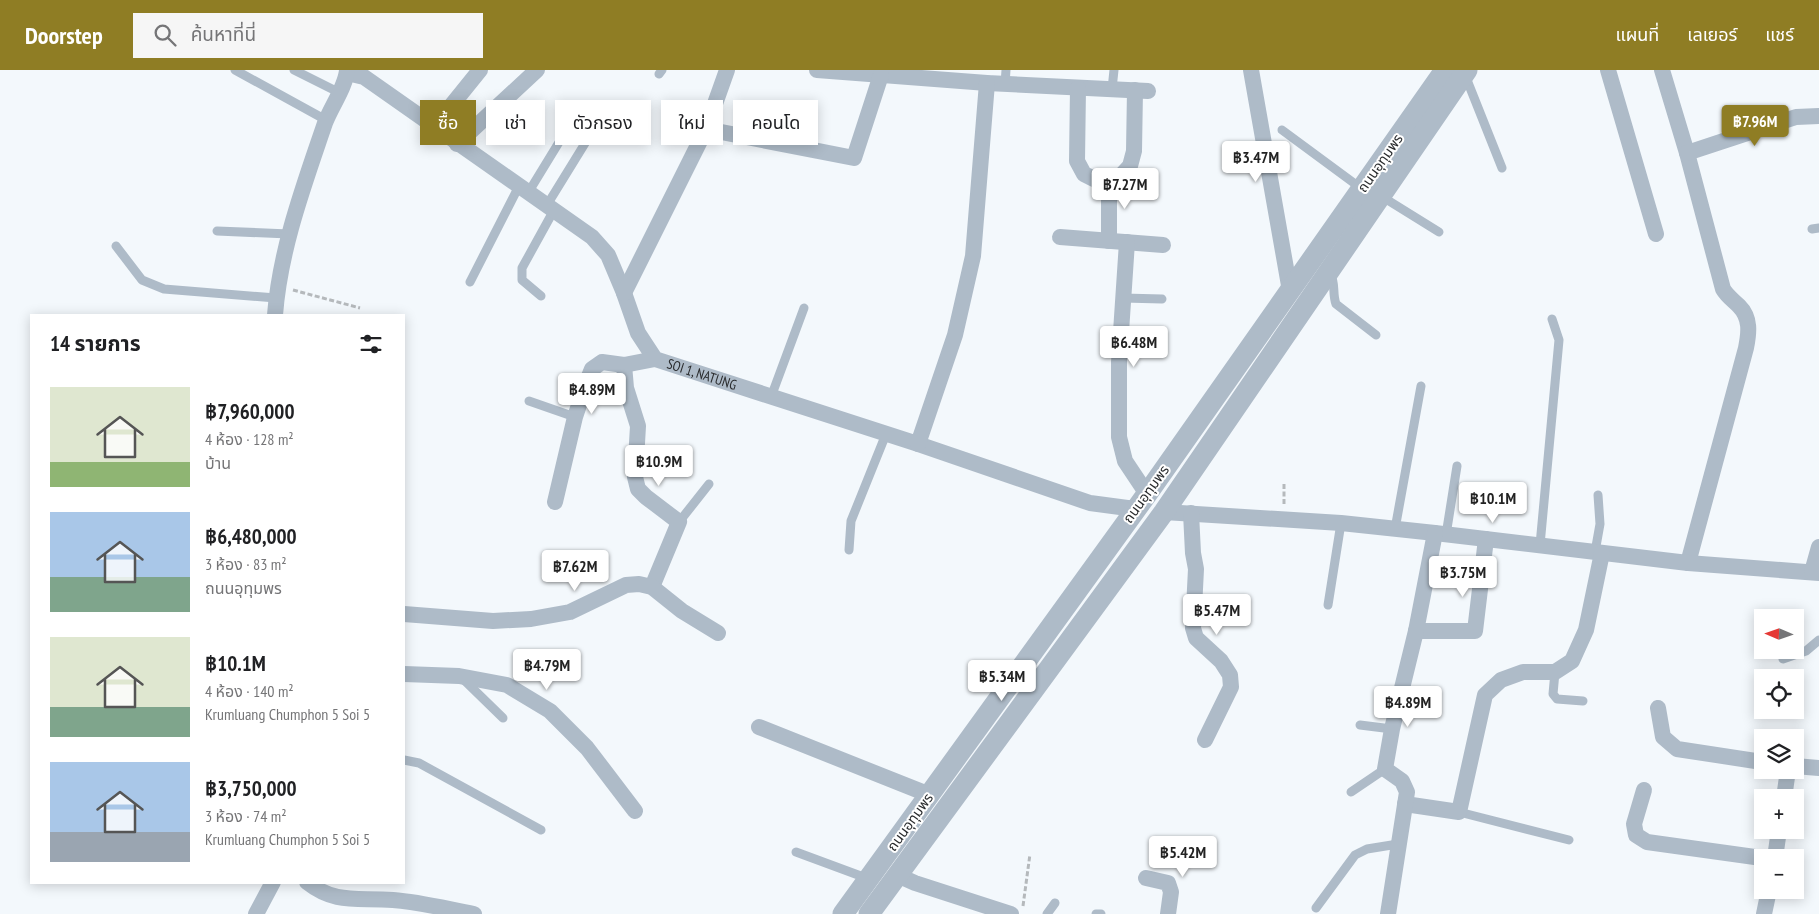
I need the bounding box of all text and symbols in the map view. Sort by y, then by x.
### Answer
search box [133,13,483,58]
text: Doorstep [25,20,103,51]
icon: search [151,21,179,49]
text: ค้นหาที่นี่ [191,22,256,46]
text: แผนที่ [1615,23,1659,46]
text: เลเยอร์ [1687,23,1737,46]
text: แชร์ [1765,23,1794,46]
chip: ซื้อ [420,100,476,145]
chip: เช่า [486,100,545,145]
chip: ตัวกรอง [555,100,651,145]
chip: ใหม่ [661,100,723,145]
chip: คอนโด [733,100,818,145]
pin: ฿7.96M [1714,104,1796,147]
text: ฿7.96M [1733,111,1777,131]
street label: ถนนอุทุมพร [1353,130,1407,196]
pin: ฿3.47M [1215,140,1297,183]
text: ฿3.47M [1233,147,1279,167]
pin: ฿7.27M [1084,168,1166,210]
text: ฿7.27M [1103,174,1147,194]
pin: ฿6.48M [1093,326,1175,368]
text: 14 รายการ [50,330,141,357]
icon: filters [357,330,385,358]
text: ฿6.48M [1111,332,1157,352]
street label: SOI 1, NATUNG [665,354,739,394]
pin: ฿4.89M [551,372,633,415]
text: ฿4.89M [569,379,615,399]
text: ฿7,960,000 [205,398,294,425]
icon: home [90,407,150,467]
text: 4 ห้อง · 128 m² [205,429,294,449]
pin: ฿10.9M [618,444,700,487]
text: ฿10.9M [636,451,682,471]
text: บ้าน [205,453,231,473]
street label: ถนนอุทุมพร [1119,461,1173,527]
pin: ฿10.1M [1452,482,1534,524]
text: ฿10.1M [1470,488,1516,508]
text: ฿6,480,000 [205,523,297,550]
icon: home [90,532,150,592]
pin: ฿7.62M [534,550,616,592]
text: 3 ห้อง · 83 m² [205,554,286,574]
text: ฿7.62M [553,556,597,576]
pin: ฿3.75M [1422,556,1504,598]
text: ฿3.75M [1440,562,1486,582]
text: ถนนอุทุมพร [205,578,282,598]
pin: ฿5.47M [1176,594,1258,636]
text: ฿5.47M [1194,600,1240,620]
north arrow [1754,609,1804,659]
map controls [1754,609,1804,899]
pin: ฿4.79M [506,648,588,691]
text: ฿10.1M [205,650,266,677]
text: ฿4.79M [524,655,570,675]
icon: home [90,657,150,717]
pin: ฿5.34M [961,660,1043,702]
text: ฿5.34M [979,666,1025,686]
button: locate [1754,669,1804,719]
text: 4 ห้อง · 140 m² [205,681,294,701]
pin: ฿4.89M [1367,686,1449,728]
text: ฿4.89M [1385,692,1431,712]
text: Krumluang Chumphon 5 Soi 5 [205,704,370,724]
button: layers [1754,729,1804,779]
text: ฿3,750,000 [205,775,297,802]
icon: home [90,782,150,842]
street label: ถนนอุทุมพร [883,789,937,855]
button: + [1754,789,1804,839]
text: 3 ห้อง · 74 m² [205,806,286,826]
text: Krumluang Chumphon 5 Soi 5 [205,829,370,849]
pin: ฿5.42M [1142,836,1224,878]
text: ฿5.42M [1160,842,1206,862]
button: − [1754,849,1804,899]

